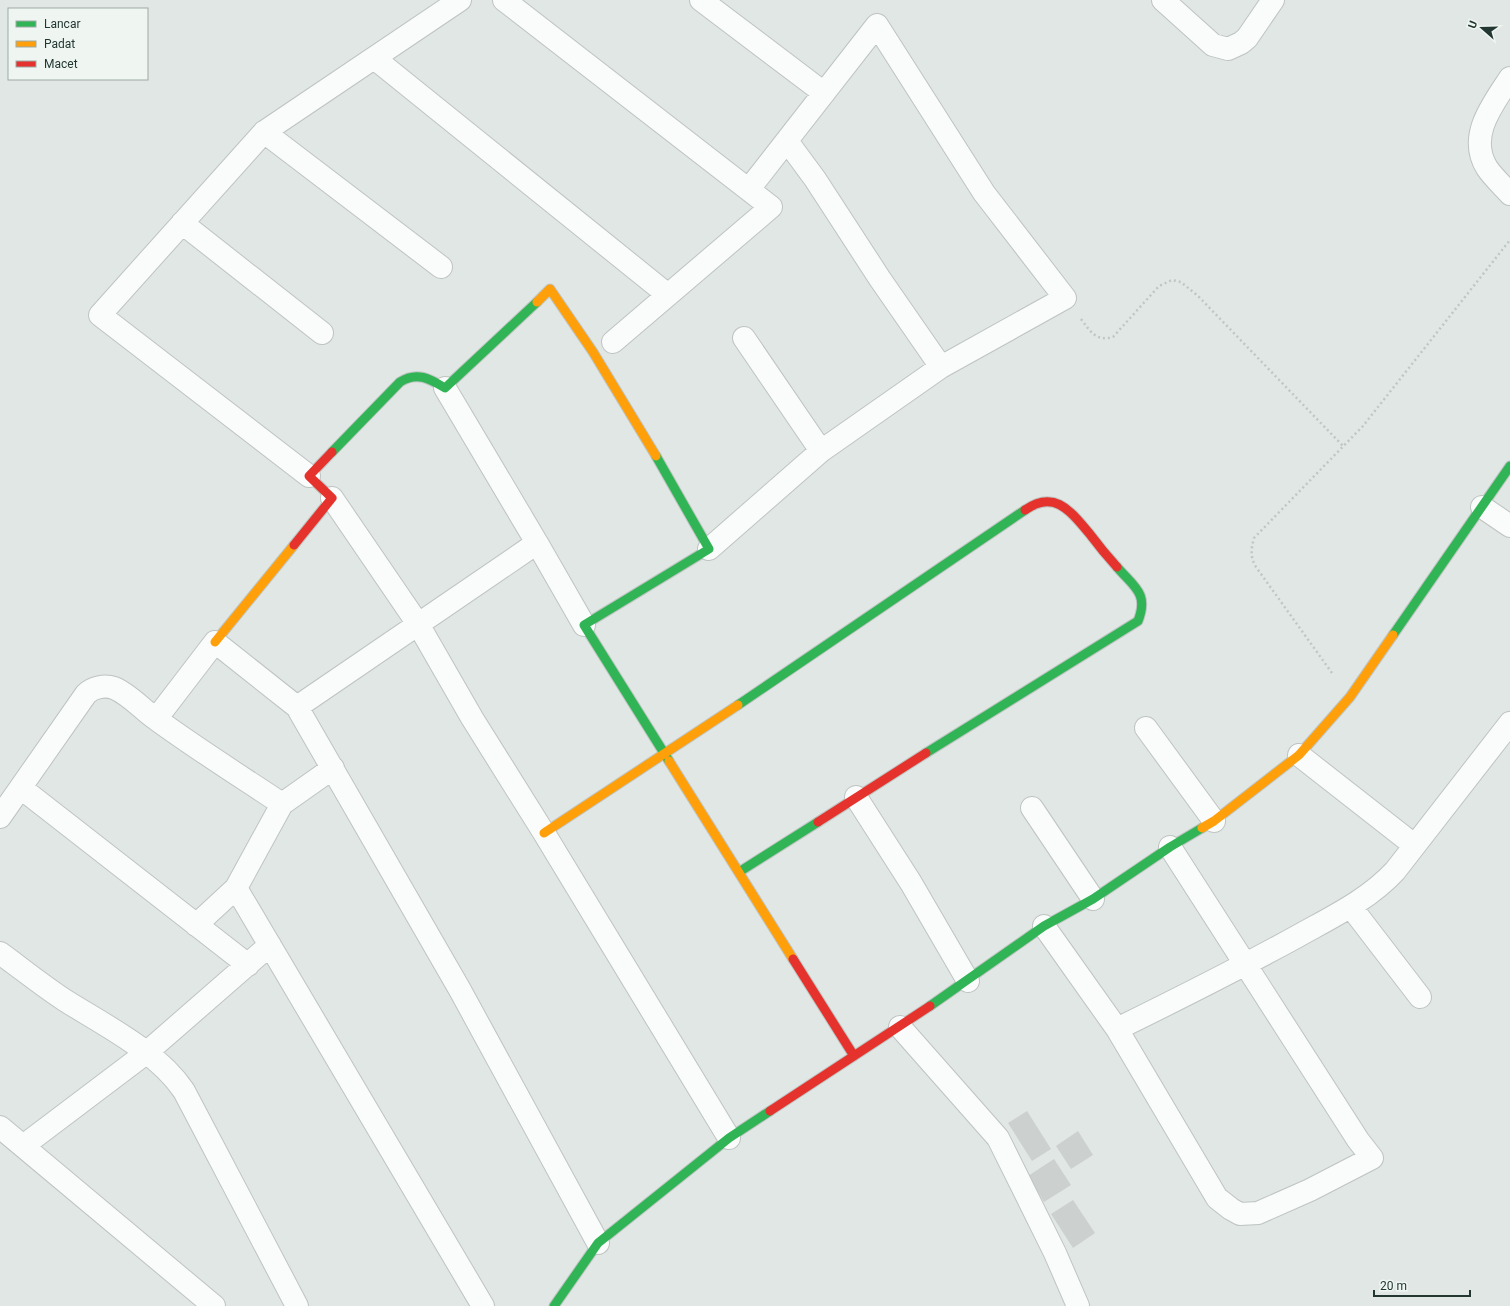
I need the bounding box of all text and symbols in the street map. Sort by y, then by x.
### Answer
legend [8,8,148,80]
north arrow [1462,8,1502,48]
text: Lancar [44,17,81,31]
text: U [1466,19,1480,30]
text: Padat [44,37,75,51]
text: Macet [44,57,78,71]
scale bar [1374,1272,1470,1298]
text: 20 m [1380,1279,1407,1293]

